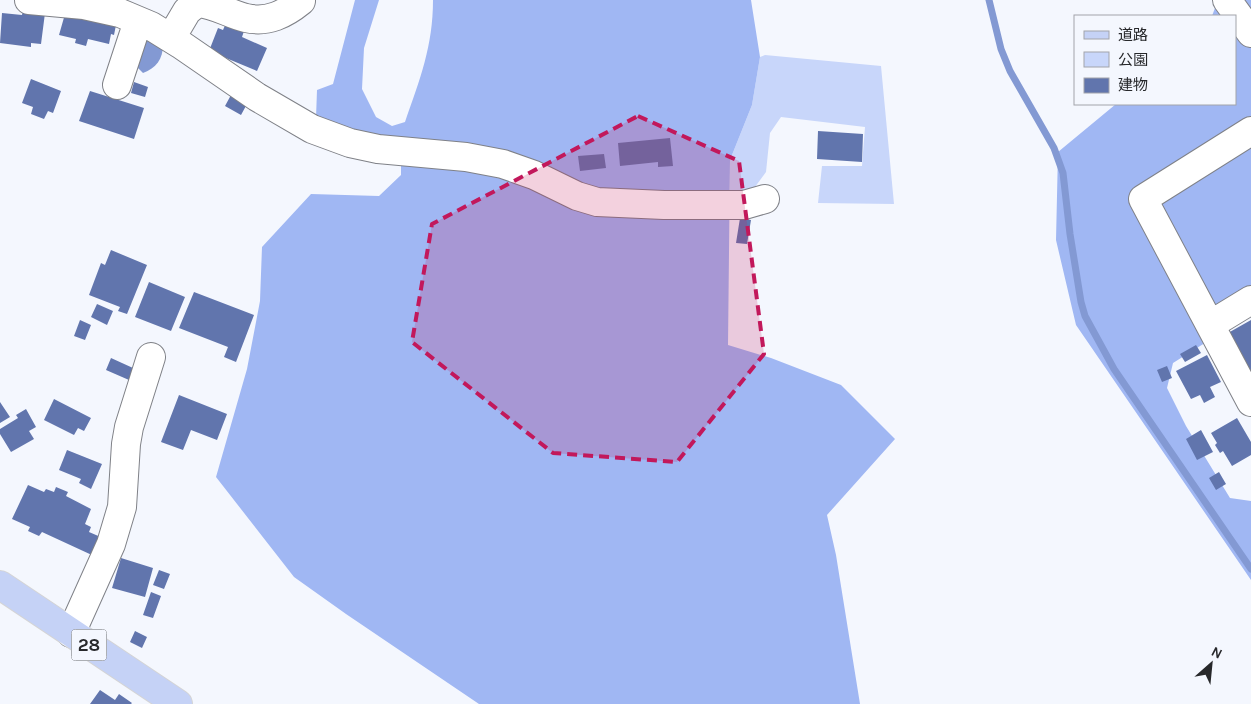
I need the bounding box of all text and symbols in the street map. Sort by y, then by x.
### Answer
legend [1074,15,1236,105]
text: 道路 [1118,26,1148,44]
text: 公園 [1118,51,1148,69]
text: 建物 [1118,76,1148,94]
road number: 28 [72,630,106,660]
north arrow [1186,639,1236,689]
text: N [1208,643,1225,663]

